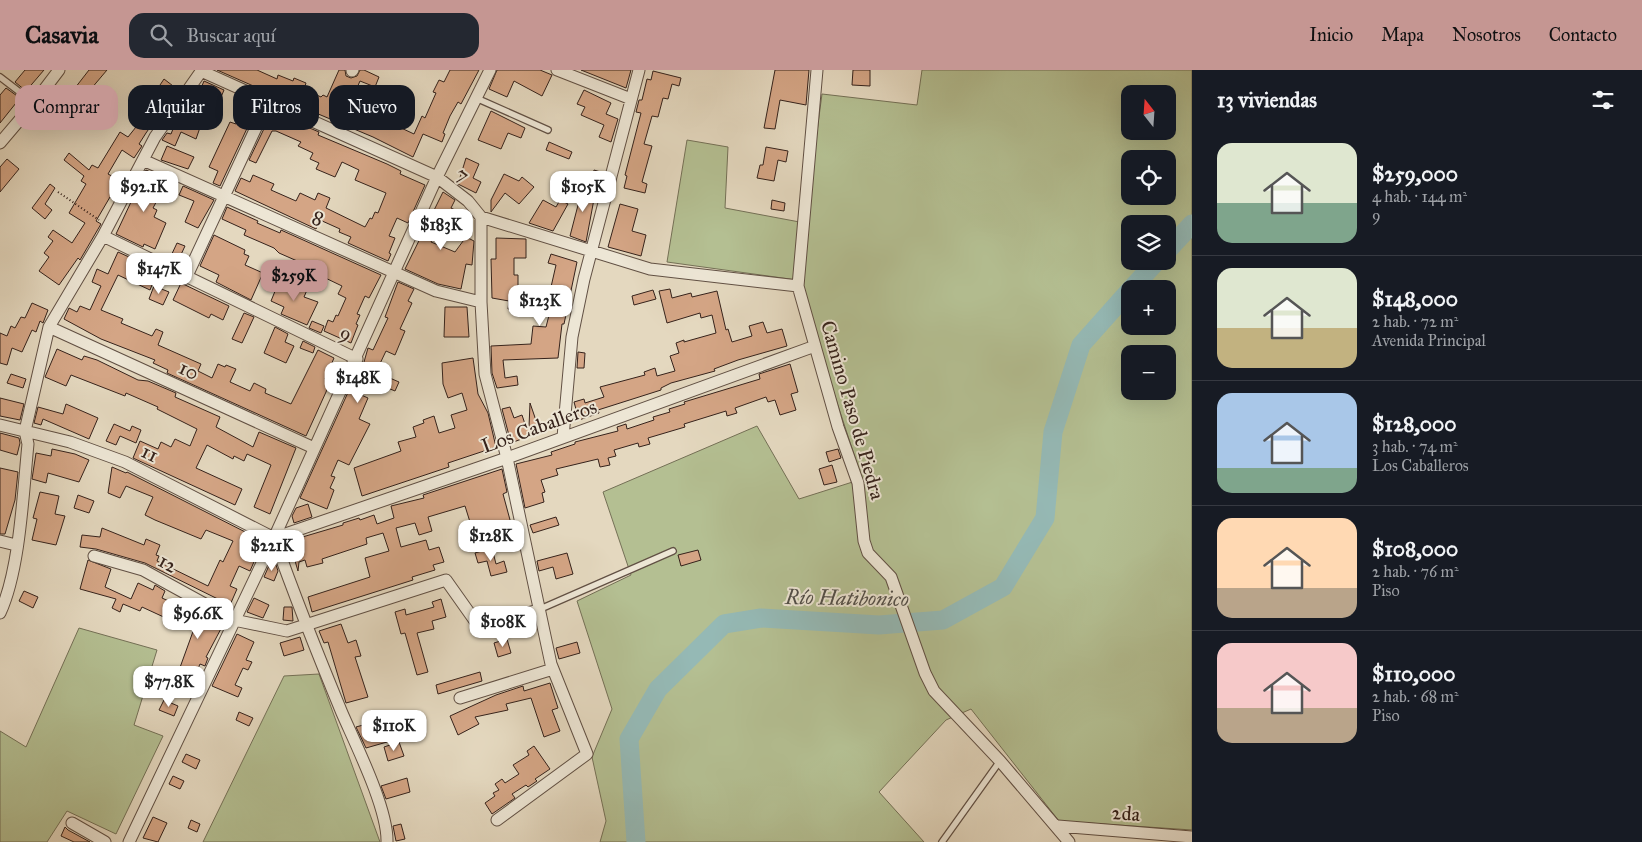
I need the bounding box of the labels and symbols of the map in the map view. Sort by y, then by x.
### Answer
north arrow [1121,85,1176,140]
street label: 7 [451,161,475,187]
pin: $92.1K [103,170,185,213]
pin: $105K [548,170,618,213]
street label: 8 [308,205,328,231]
pin: $183K [406,208,476,251]
pin: $147K [124,252,194,295]
pin: $259K [259,260,329,302]
pin: $123K [505,284,575,327]
street label: Camino Paso de Piedra [816,318,890,503]
street label: 9 [336,320,356,346]
street label: 10 [175,355,203,385]
pin: $148K [323,362,393,404]
street label: Los Caballeros [478,394,600,458]
street label: 11 [138,439,162,467]
pin: $128K [456,520,526,562]
pin: $221K [237,530,307,572]
street label: 12 [154,548,182,578]
water label: Río Hatibonico [784,584,909,612]
pin: $96.6K [157,598,239,640]
pin: $108K [468,606,538,648]
pin: $77.8K [128,666,210,708]
pin: $110K [359,710,429,752]
street label: 2da [1111,800,1142,826]

